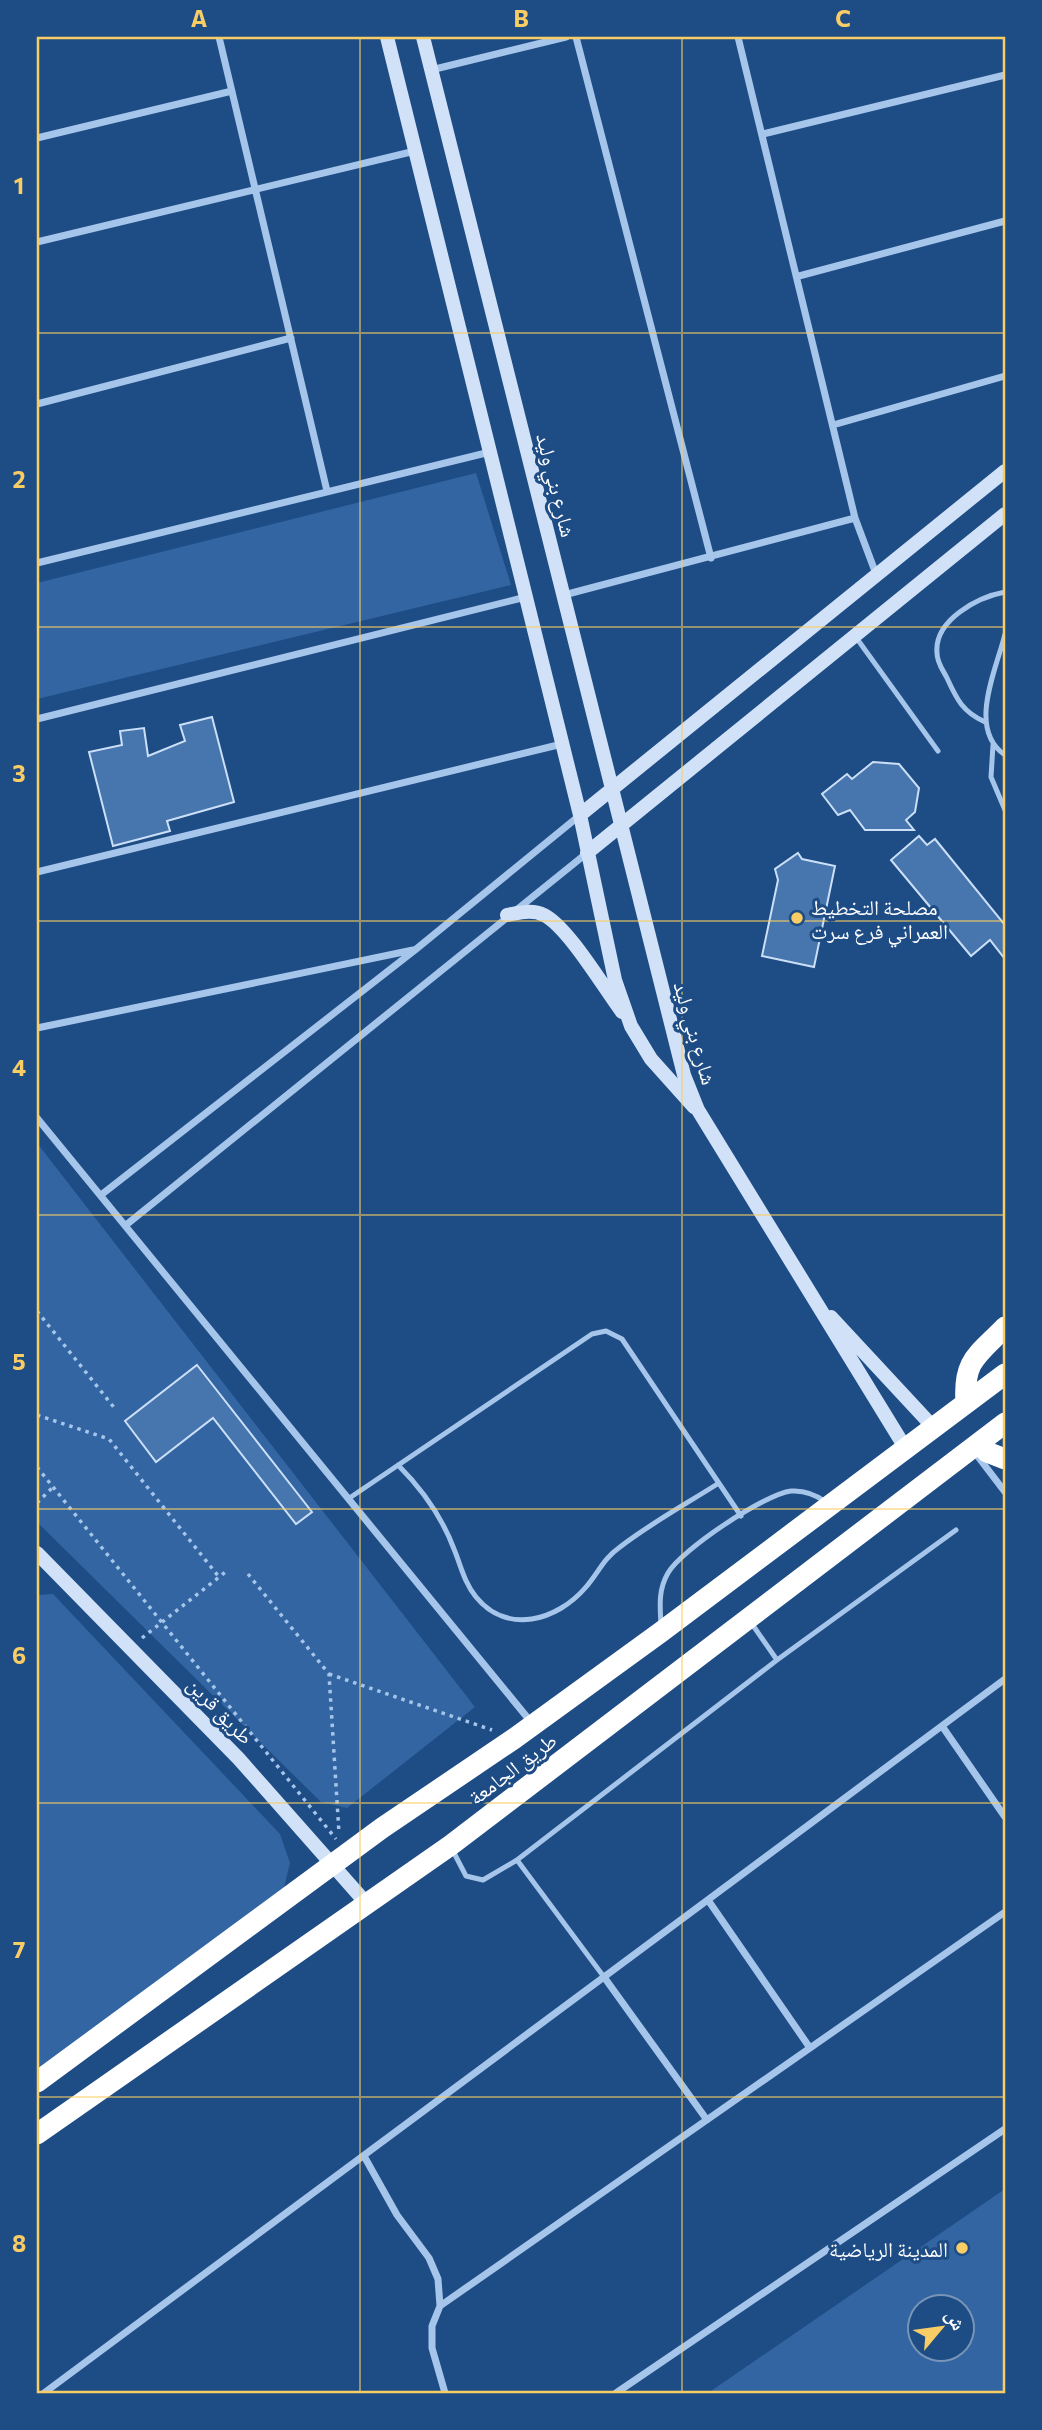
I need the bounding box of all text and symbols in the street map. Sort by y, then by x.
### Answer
text: A [191,4,208,32]
text: B [513,4,529,32]
text: C [835,4,851,32]
text: 1 [14,171,24,199]
street label: شارع بني وليد [527,431,582,541]
text: 2 [12,465,26,493]
text: 3 [12,759,26,787]
place label: مصلحة التخطيط العمراني فرع سرت [811,894,948,948]
marker: مصلحة التخطيط العمراني فرع سرت [789,910,805,926]
street label: شارع بني وليد [664,979,723,1089]
text: 4 [12,1053,26,1081]
text: 5 [12,1347,26,1375]
text: 6 [12,1641,26,1669]
street label: طريق قرين [181,1671,259,1750]
street label: طريق الجامعة [463,1727,562,1811]
text: 7 [13,1935,25,1963]
text: 8 [12,2229,26,2257]
place label: المدينة الرياضية [829,2236,948,2261]
marker: المدينة الرياضية [954,2240,970,2256]
north arrow [906,2294,976,2364]
text: ش [940,2305,971,2334]

